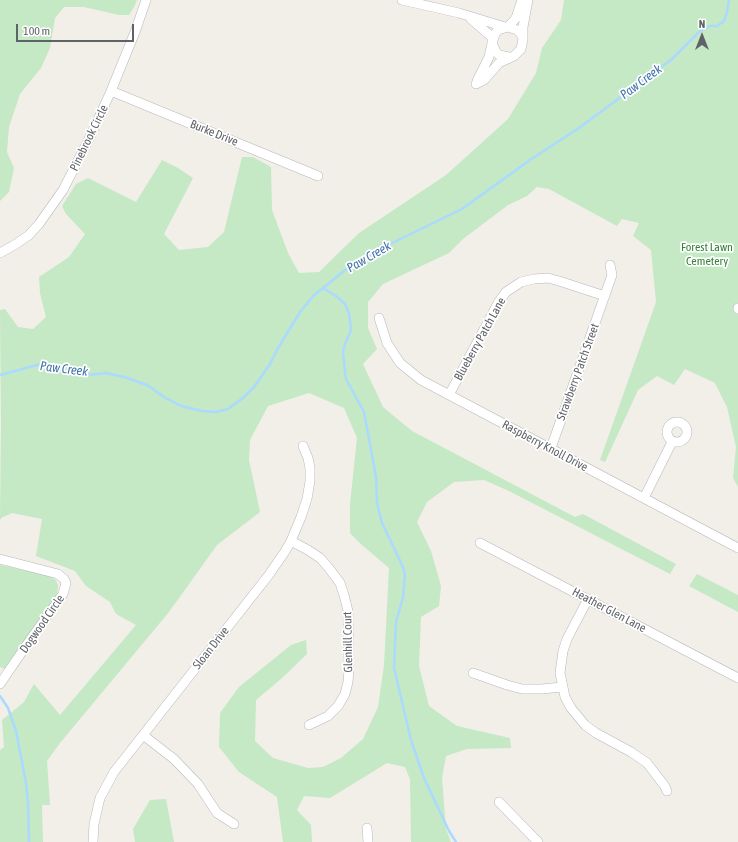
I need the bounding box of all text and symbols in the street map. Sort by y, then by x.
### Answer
scale bar [18,16,136,42]
north arrow [682,16,722,56]
text: N [699,18,705,30]
text: 100 m [23,24,50,38]
water label: Paw Creek [617,61,665,103]
street label: Pinebrook Circle [67,103,111,173]
street label: Burke Drive [188,117,240,149]
water label: Paw Creek [344,238,394,276]
park label: Forest Lawn Cemetery [681,240,733,268]
street label: Blueberry Patch Lane [451,295,509,383]
street label: Strawberry Patch Street [554,322,602,422]
water label: Paw Creek [39,358,89,380]
street label: Raspberry Knoll Drive [500,417,590,475]
street label: Heather Glen Lane [570,584,648,636]
street label: Dogwood Circle [17,592,67,656]
street label: Glenhill Court [340,611,356,673]
street label: Sloan Drive [190,624,232,672]

